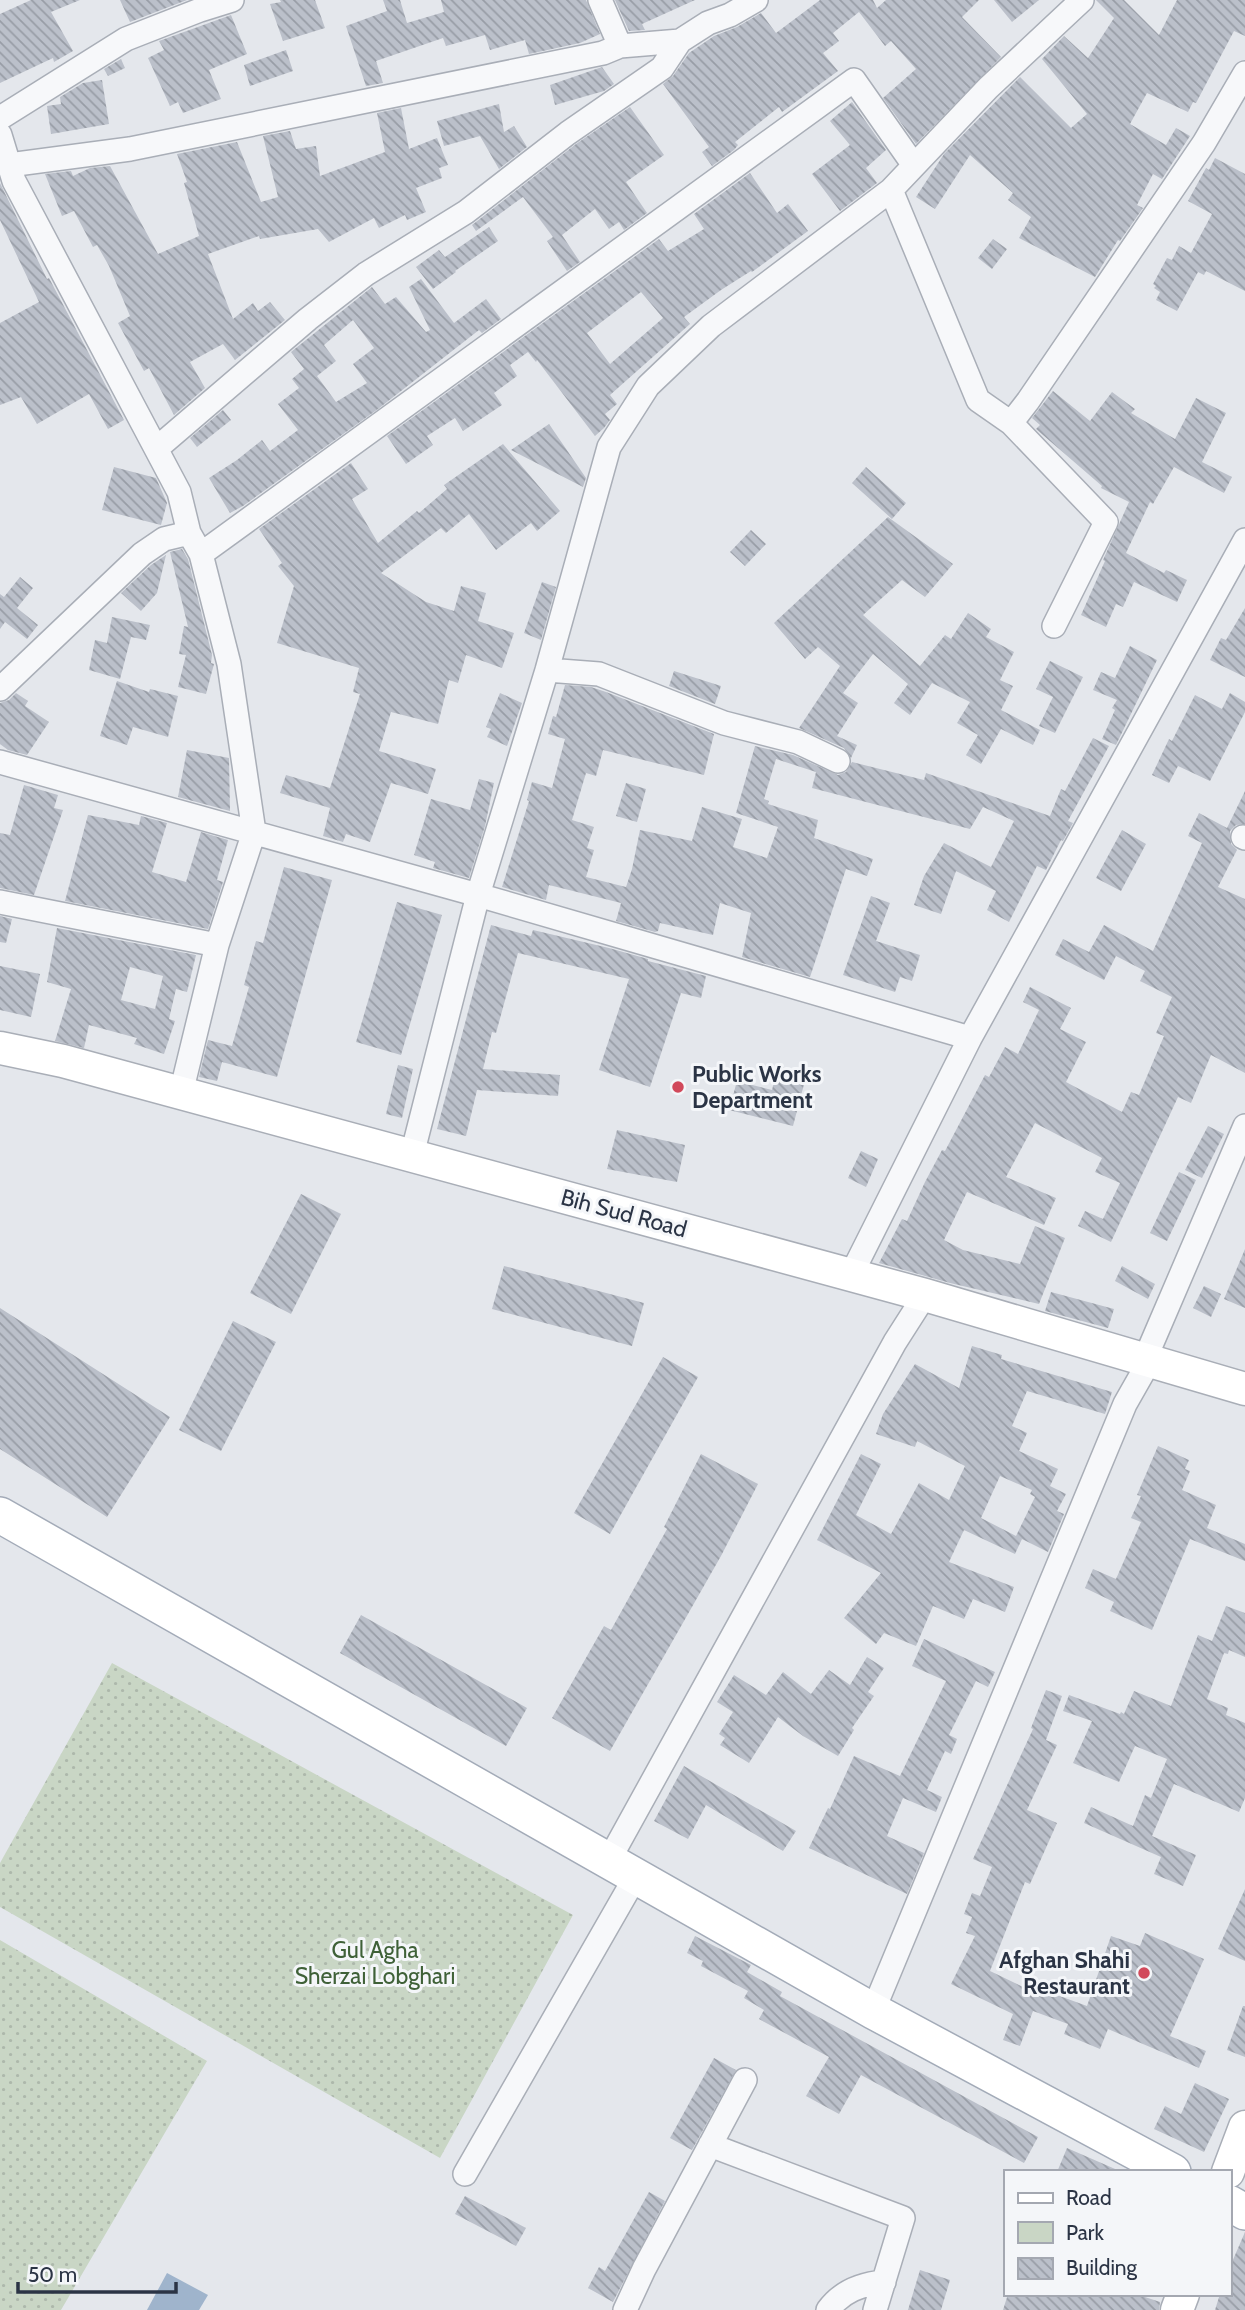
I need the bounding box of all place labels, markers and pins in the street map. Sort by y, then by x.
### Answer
place label: Public Works Department [692,1060,822,1114]
marker: Public Works Department [670,1079,686,1095]
place label: Afghan Shahi Restaurant [999,1946,1130,2000]
marker: Afghan Shahi Restaurant [1136,1965,1152,1981]

